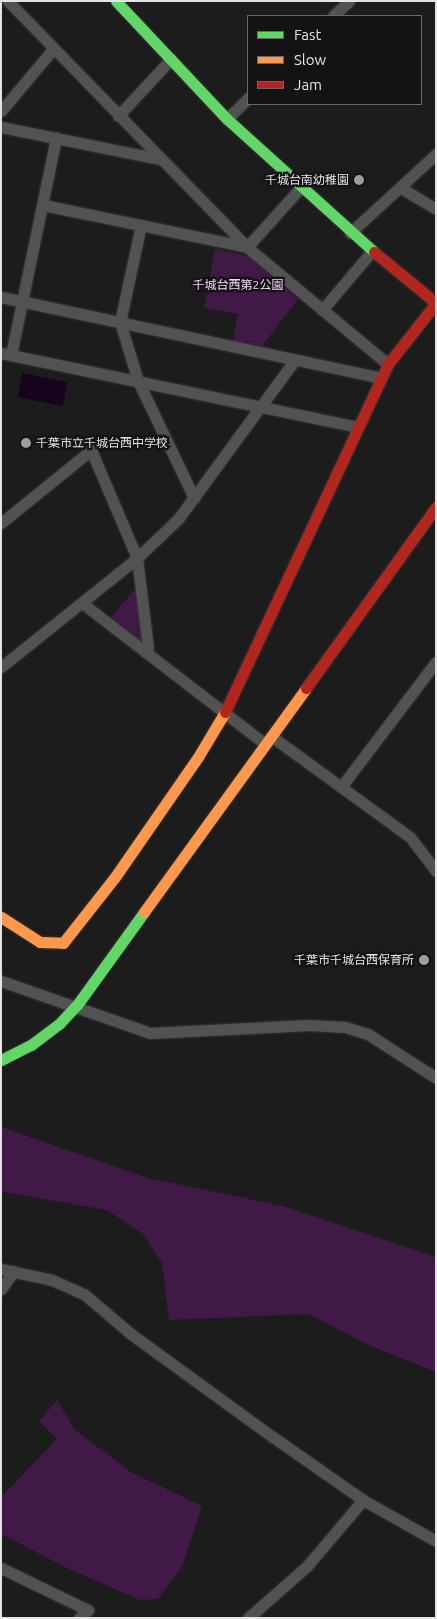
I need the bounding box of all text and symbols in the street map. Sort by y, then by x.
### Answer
legend [247,15,422,105]
text: Fast [294,26,321,43]
text: Slow [294,51,326,68]
text: Jam [294,76,322,93]
place label: 千城台南幼稚園 [265,173,349,187]
marker: 千城台南幼稚園 [353,174,365,186]
park label: 千城台西第2公園 [193,278,283,292]
place label: 千葉市立千城台西中学校 [36,436,168,450]
marker: 千葉市立千城台西中学校 [20,437,32,449]
place label: 千葉市千城台西保育所 [294,953,414,967]
marker: 千葉市千城台西保育所 [418,954,430,966]

